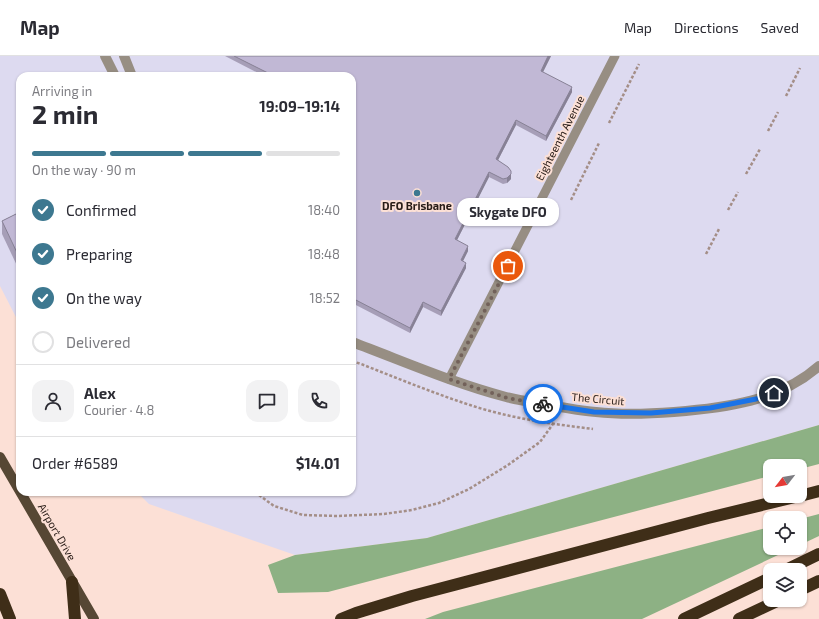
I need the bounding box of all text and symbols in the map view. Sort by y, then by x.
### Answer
text: Map [20,16,60,39]
text: Map [624,19,652,36]
text: Directions [674,19,739,36]
text: Saved [761,19,799,36]
text: Arriving in [32,83,92,99]
street label: Eighteenth Avenue [533,93,587,182]
text: 19:09–19:14 [259,97,340,115]
text: 2 min [32,98,98,129]
text: On the way · 90 m [32,162,136,178]
marker: DFO Brisbane [412,188,422,198]
callout: Skygate DFO [457,198,559,226]
icon: check [32,199,54,221]
place label: DFO Brisbane [382,199,452,212]
text: Confirmed [66,201,137,219]
text: 18:40 [308,202,340,218]
text: Skygate DFO [469,204,547,220]
icon: check [32,243,54,265]
text: Preparing [66,245,132,263]
text: 18:48 [308,246,340,262]
pin [491,249,525,283]
icon: bag [497,255,519,277]
icon: check [32,287,54,309]
text: On the way [66,289,142,307]
text: 18:52 [310,290,340,306]
text: Delivered [66,333,131,351]
pin [757,376,791,410]
button: person [32,380,74,422]
button: chat [246,380,288,422]
button: phone [298,380,340,422]
icon: home [763,382,785,404]
text: Alex [84,384,116,402]
courier [523,384,563,424]
street label: The Circuit [571,390,625,407]
icon: bike [532,393,554,415]
text: Courier · 4.8 [84,402,154,418]
text: Order #6589 [32,454,118,472]
text: $14.01 [296,454,340,472]
north arrow [763,459,807,503]
map controls [763,459,807,607]
street label: Airport Drive [36,501,79,563]
button: locate [763,511,807,555]
button: layers [763,563,807,607]

